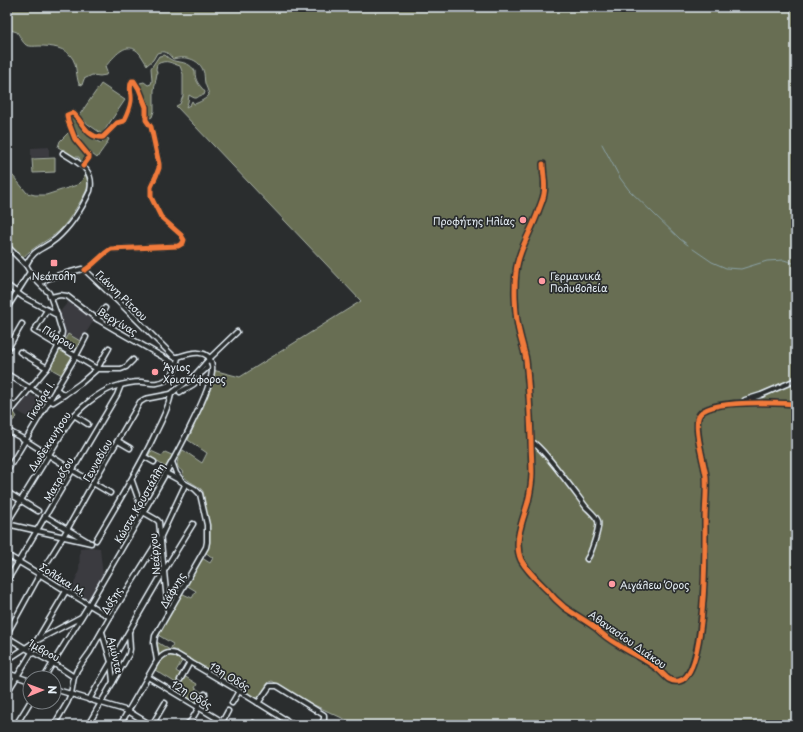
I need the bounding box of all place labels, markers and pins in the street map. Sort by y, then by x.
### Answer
place label: Προφήτης Ηλίας [433,213,515,228]
marker: Προφήτης Ηλίας [518,215,528,225]
marker: Νεάπολη [49,258,59,268]
place label: Νεάπολη [32,268,76,283]
place label: Γερμανικά Πολυβολεία [550,268,608,295]
marker: Γερμανικά Πολυβολεία [537,276,547,286]
place label: Άγιος Χριστόφορος [163,359,226,387]
marker: Άγιος Χριστόφορος [150,367,160,377]
place label: Αιγάλεω Όρος [620,577,689,592]
marker: Αιγάλεω Όρος [607,579,617,589]

